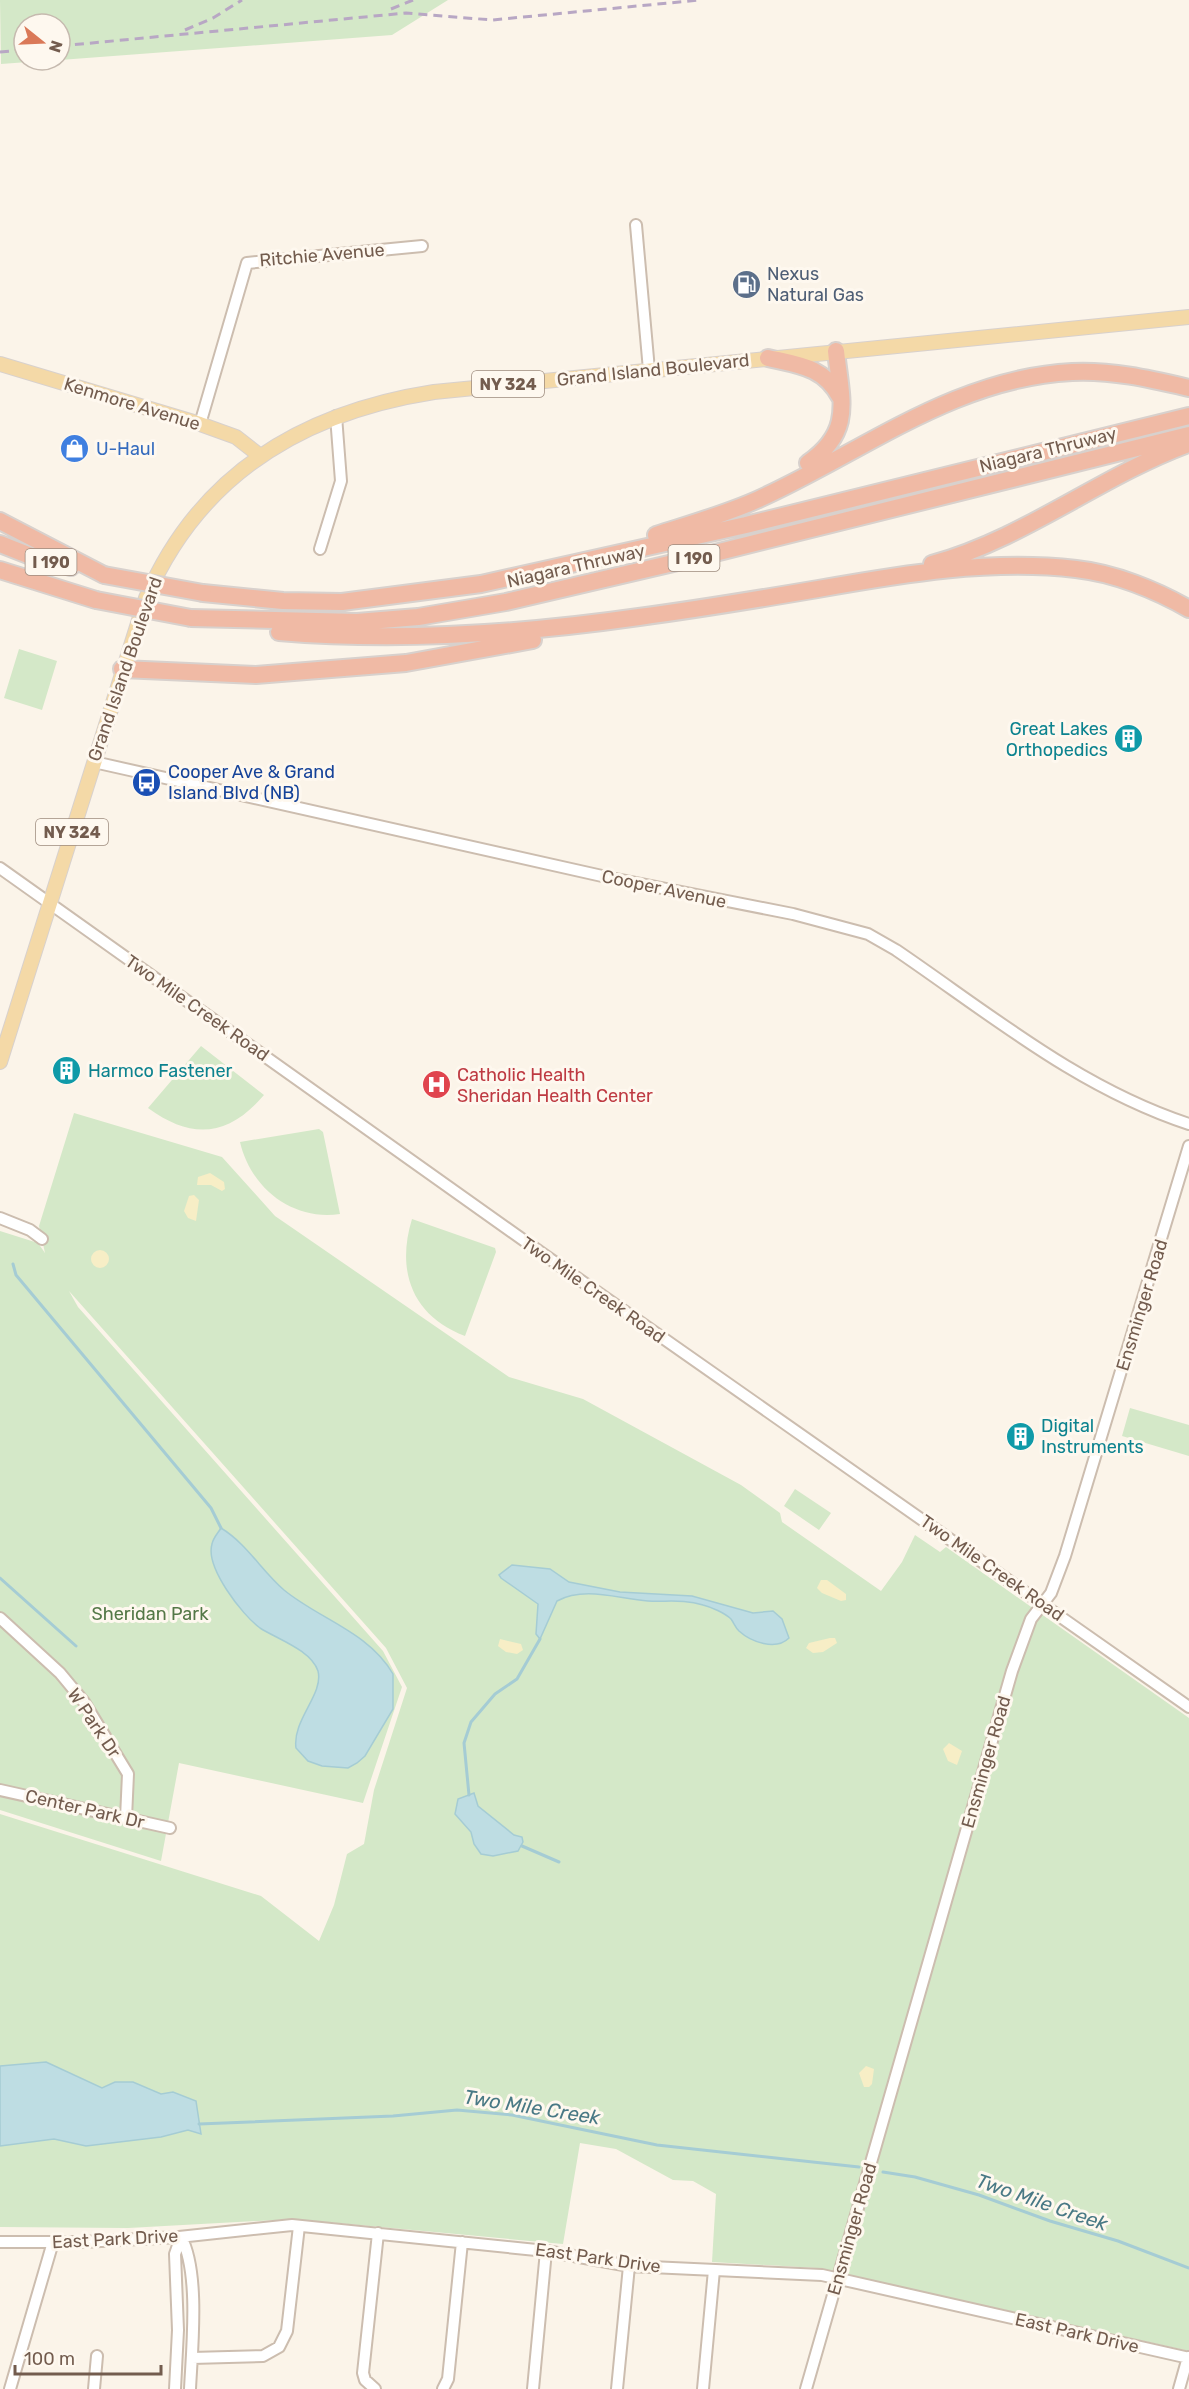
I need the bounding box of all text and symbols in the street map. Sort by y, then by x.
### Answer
north arrow [12,12,72,72]
text: N [45,38,67,55]
street label: Ritchie Avenue [259,239,385,271]
place label: Nexus Natural Gas [767,263,864,306]
fuel station icon: Nexus Natural Gas [730,268,762,300]
street label: Grand Island Boulevard [556,349,750,391]
road number: NY 324 [472,371,544,397]
street label: Kenmore Avenue [61,373,203,435]
street label: Niagara Thruway [977,422,1119,478]
shop icon: U-Haul [59,433,91,465]
place label: U-Haul [96,438,155,460]
street label: Niagara Thruway [505,539,647,593]
road number: I 190 [668,545,720,571]
road number: I 190 [26,549,76,575]
street label: Grand Island Boulevard [83,574,167,764]
place label: Great Lakes Orthopedics [1006,718,1108,761]
building icon: Great Lakes Orthopedics [1113,723,1145,755]
place label: Cooper Ave & Grand Island Blvd (NB) [168,761,335,804]
bus stop icon: Cooper Ave & Grand Island Blvd (NB) [131,766,163,798]
road number: NY 324 [36,819,108,845]
street label: Cooper Avenue [600,865,728,913]
street label: Two Mile Creek Road [121,950,273,1066]
building icon: Harmco Fastener [51,1055,83,1087]
place label: Harmco Fastener [88,1060,233,1082]
place label: Catholic Health Sheridan Health Center [457,1064,653,1107]
hospital icon: Catholic Health Sheridan Health Center [420,1069,452,1101]
street label: Two Mile Creek Road [517,1232,669,1348]
street label: Ensminger Road [1112,1236,1172,1374]
place label: Digital Instruments [1041,1415,1144,1458]
building icon: Digital Instruments [1004,1420,1036,1452]
street label: Two Mile Creek Road [916,1510,1068,1626]
park label: Sheridan Park [92,1603,209,1625]
street label: W Park Dr [63,1684,125,1762]
street label: Ensminger Road [957,1693,1015,1831]
street label: Center Park Dr [23,1785,147,1833]
water label: Two Mile Creek [462,2084,603,2130]
street label: Ensminger Road [823,2160,881,2298]
water label: Two Mile Creek [973,2168,1112,2236]
street label: East Park Drive [51,2225,179,2253]
street label: East Park Drive [534,2238,662,2278]
street label: East Park Drive [1013,2308,1141,2358]
scale bar [15,2338,160,2376]
text: 100 m [24,2348,75,2370]

